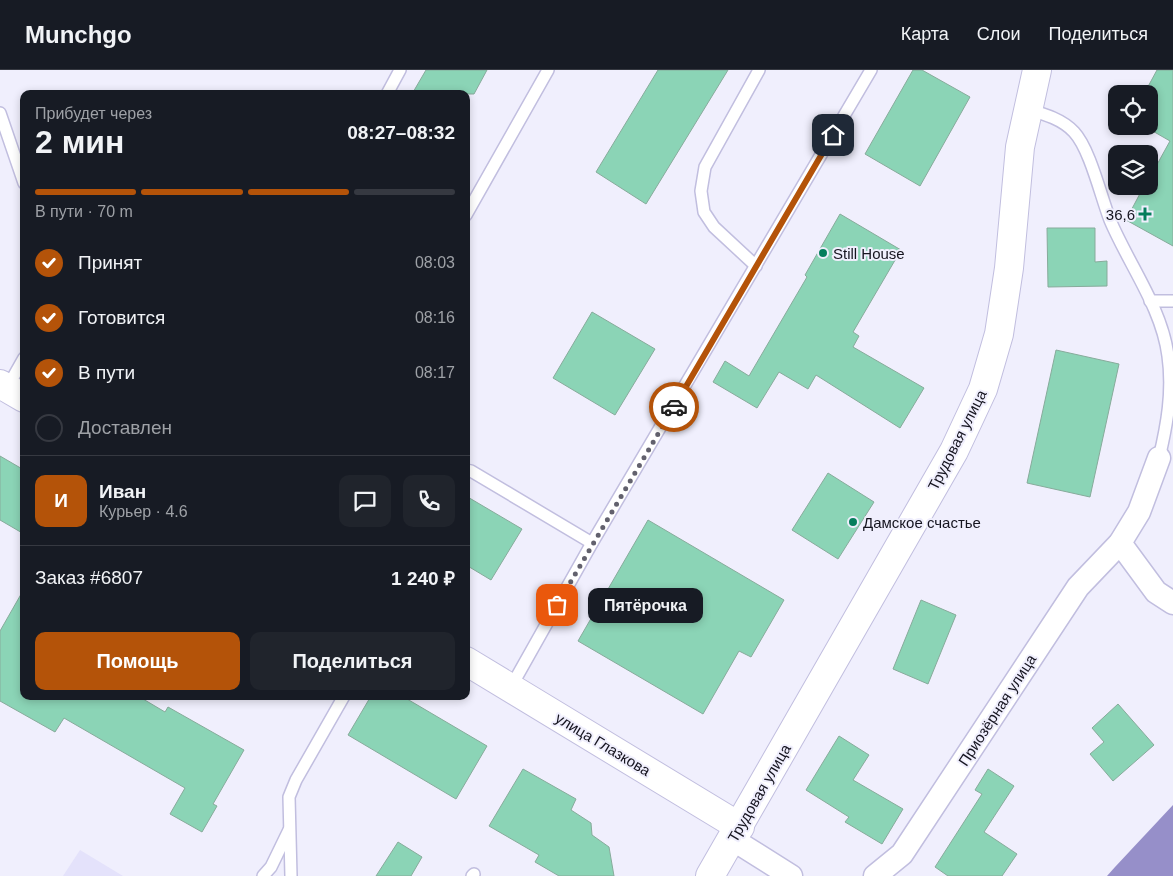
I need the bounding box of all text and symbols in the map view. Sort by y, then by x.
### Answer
text: Munchgo [25,21,132,48]
text: Карта [901,24,949,44]
text: Слои [977,24,1021,44]
text: Поделиться [1049,24,1148,44]
map controls [1108,85,1158,195]
button: locate [1108,85,1158,135]
text: Прибудет через [35,105,152,122]
pin [812,114,854,156]
icon: home [819,121,847,149]
text: 08:27–08:32 [347,122,455,143]
text: 2 мин [35,124,124,160]
button: layers [1108,145,1158,195]
text: В пути · 70 m [35,203,133,220]
place label: 36,6 [1106,206,1135,223]
marker: 36,6 [1139,208,1151,220]
place label: Still House [833,245,905,262]
marker: Still House [817,247,829,259]
icon: check [35,249,63,277]
text: Принят [78,252,142,273]
text: 08:03 [415,254,455,271]
icon: check [35,304,63,332]
text: Готовится [78,307,165,328]
text: 08:16 [415,309,455,326]
icon: check [35,359,63,387]
text: В пути [78,362,135,383]
text: 08:17 [415,364,455,381]
courier [649,382,699,432]
street label: Трудовая улица [924,386,990,493]
icon: car [660,393,688,421]
text: Доставлен [78,417,172,438]
button: chat [339,475,391,527]
button: phone [403,475,455,527]
text: Иван [99,481,146,502]
text: И [54,490,68,511]
text: Курьер · 4.6 [99,503,188,520]
place label: Дамское счастье [863,514,981,531]
marker: Дамское счастье [847,516,859,528]
text: Заказ #6807 [35,567,143,588]
text: 1 240 ₽ [391,568,455,589]
pin [536,584,578,626]
callout: Пятёрочка [587,588,702,622]
icon: bag [543,591,571,619]
text: Пятёрочка [604,597,687,614]
button: Помощь [35,632,240,690]
button: Поделиться [250,632,455,690]
street label: Приозёрная улица [955,651,1040,769]
street label: улица Глазкова [552,709,654,779]
street label: Трудовая улица [724,740,794,845]

